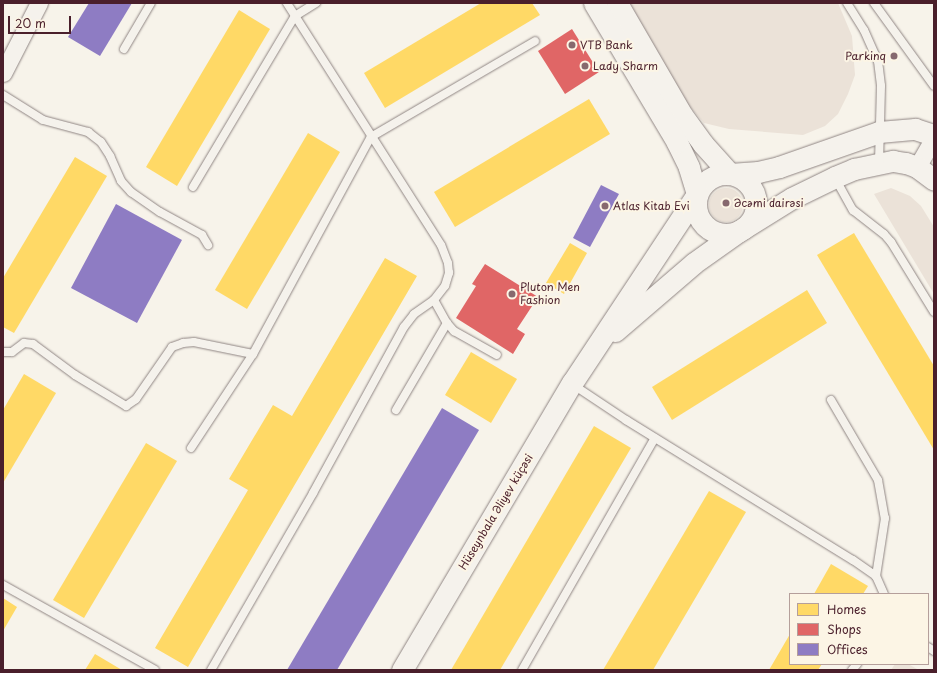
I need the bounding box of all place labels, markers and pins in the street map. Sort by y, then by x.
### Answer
place label: VTB Bank [580,38,634,52]
marker: VTB Bank [567,40,577,50]
place label: Parkinq [845,49,886,63]
marker: Parkinq [889,51,899,61]
place label: Lady Sharm [593,59,658,73]
marker: Lady Sharm [580,61,590,71]
place label: Əcəmi dairəsi [734,196,805,210]
marker: Əcəmi dairəsi [721,198,731,208]
place label: Atlas Kitab Evi [613,199,691,213]
marker: Atlas Kitab Evi [600,201,610,211]
place label: Pluton Men Fashion [520,281,580,307]
marker: Pluton Men Fashion [507,289,517,299]

